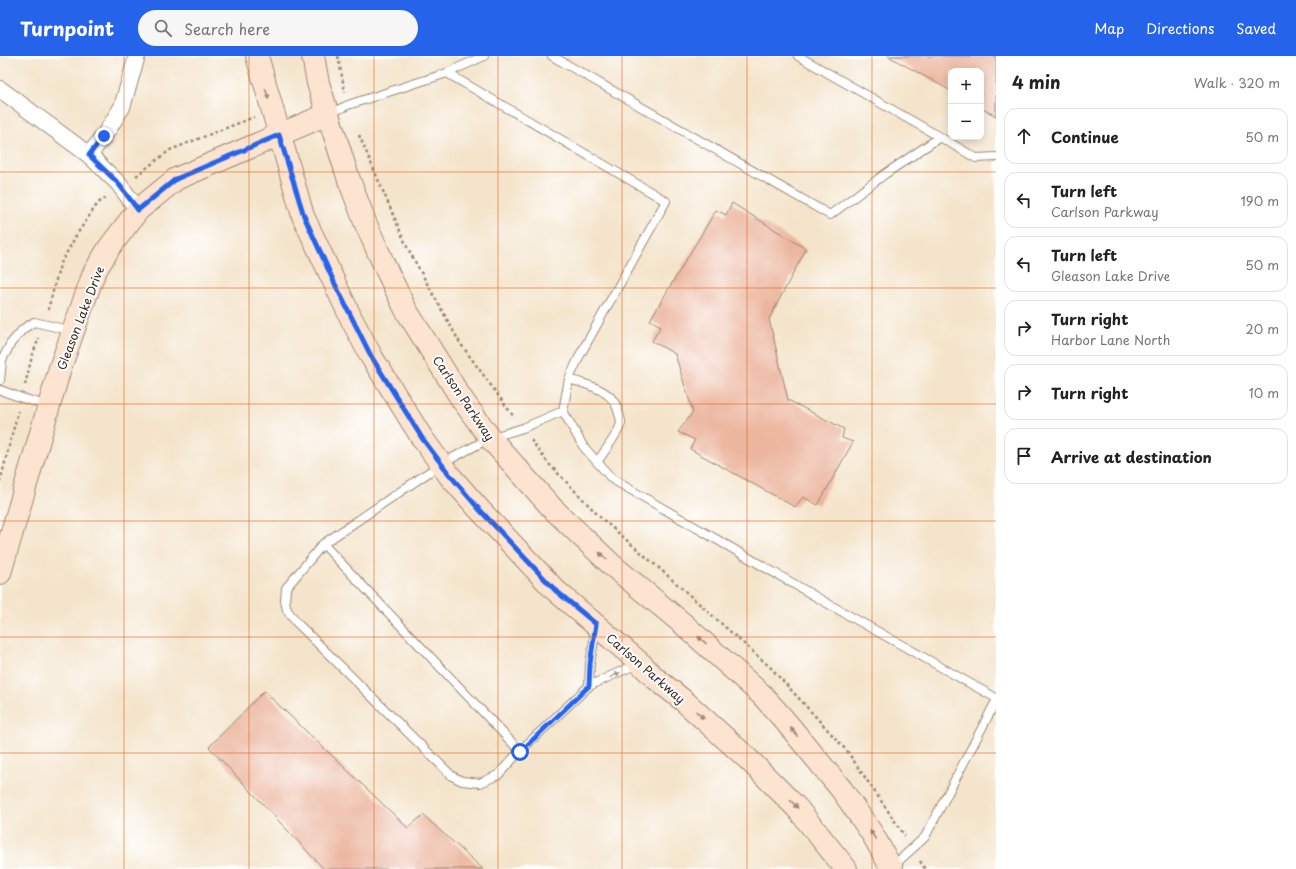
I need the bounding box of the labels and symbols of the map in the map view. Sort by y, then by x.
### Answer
one-way arrow [264,88,270,100]
route end [95,127,113,145]
street label: Gleason Lake Drive [52,263,108,373]
street label: Carlson Parkway [429,352,499,444]
one-way arrow [598,552,608,561]
street label: Carlson Parkway [603,629,689,707]
one-way arrow [697,636,707,645]
one-way arrow [609,672,620,678]
one-way arrow [695,710,705,719]
one-way arrow [790,727,798,738]
route start [511,743,529,761]
one-way arrow [789,799,799,809]
one-way arrow [869,830,877,840]

